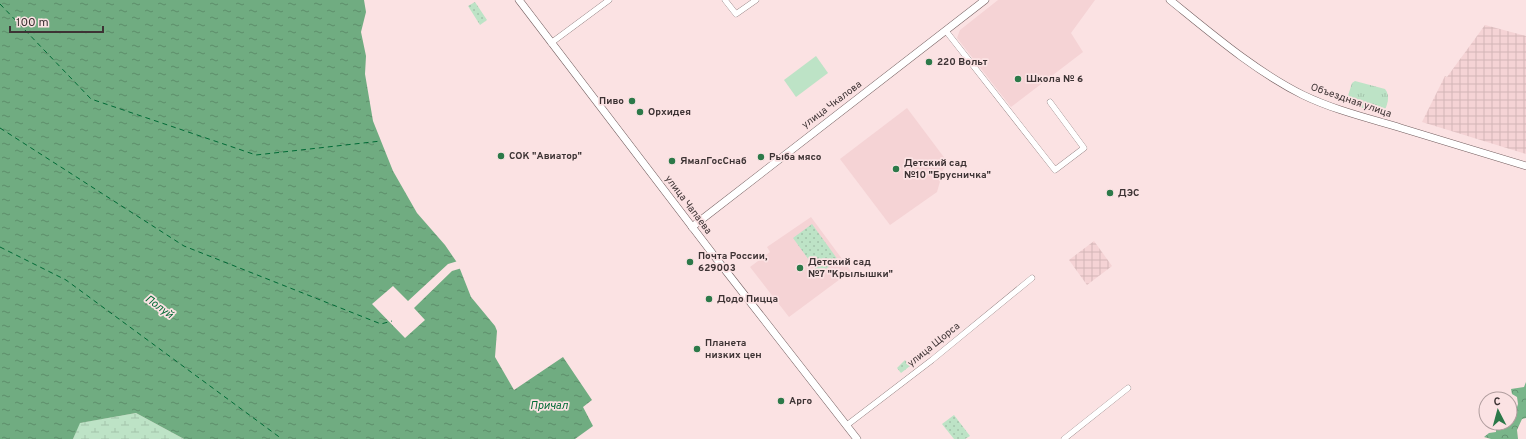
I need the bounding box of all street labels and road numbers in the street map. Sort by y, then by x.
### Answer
street label: улица Чкалова [799,78,865,132]
street label: Объездная улица [1309,81,1393,121]
street label: улица Чапаева [662,173,714,237]
street label: улица Щорса [905,320,963,370]

